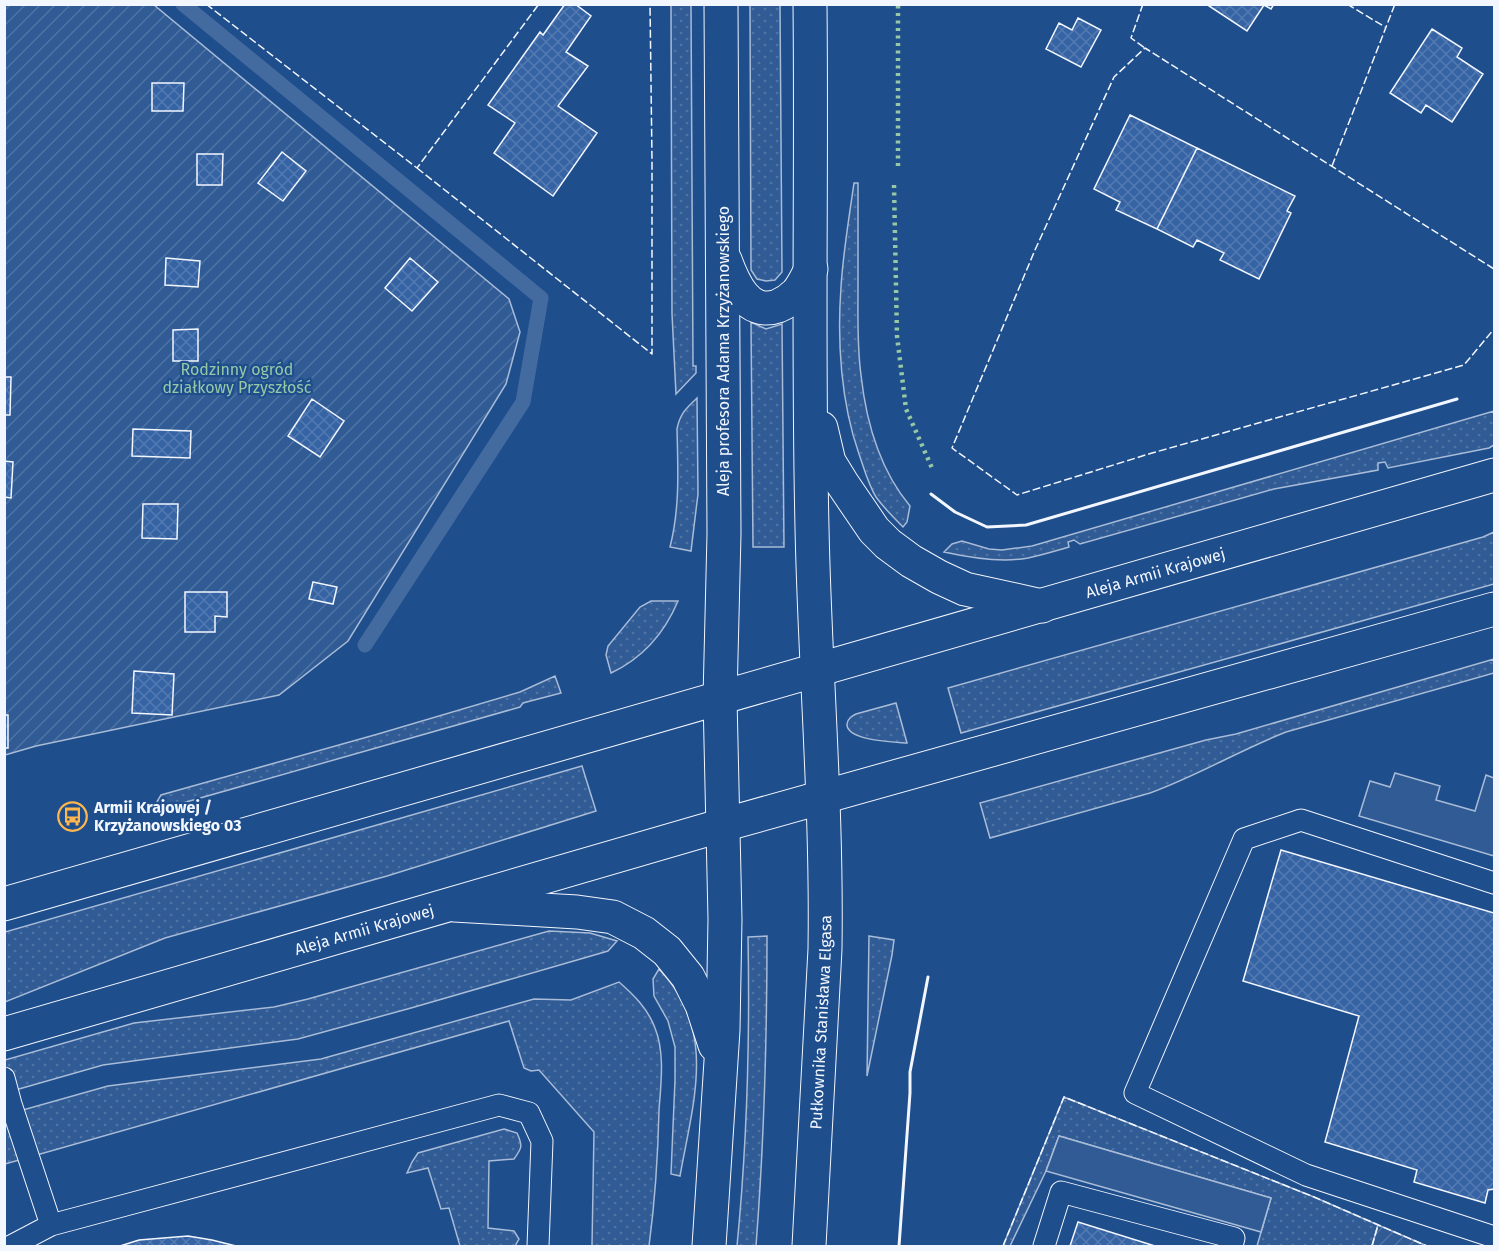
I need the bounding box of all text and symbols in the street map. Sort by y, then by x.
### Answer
street label: Aleja profesora Adama Krzyżanowskiego [714,206,733,496]
park label: Rodzinny ogród działkowy Przyszłość [163,360,312,397]
street label: Aleja Armii Krajowej [1083,544,1227,602]
place label: Armii Krajowej / Krzyżanowskiego 03 [93,798,241,835]
bus stop icon: Armii Krajowej / Krzyżanowskiego 03 [57,800,89,832]
street label: Aleja Armii Krajowej [292,901,436,959]
street label: Pułkownika Stanisława Elgasa [806,915,835,1130]

